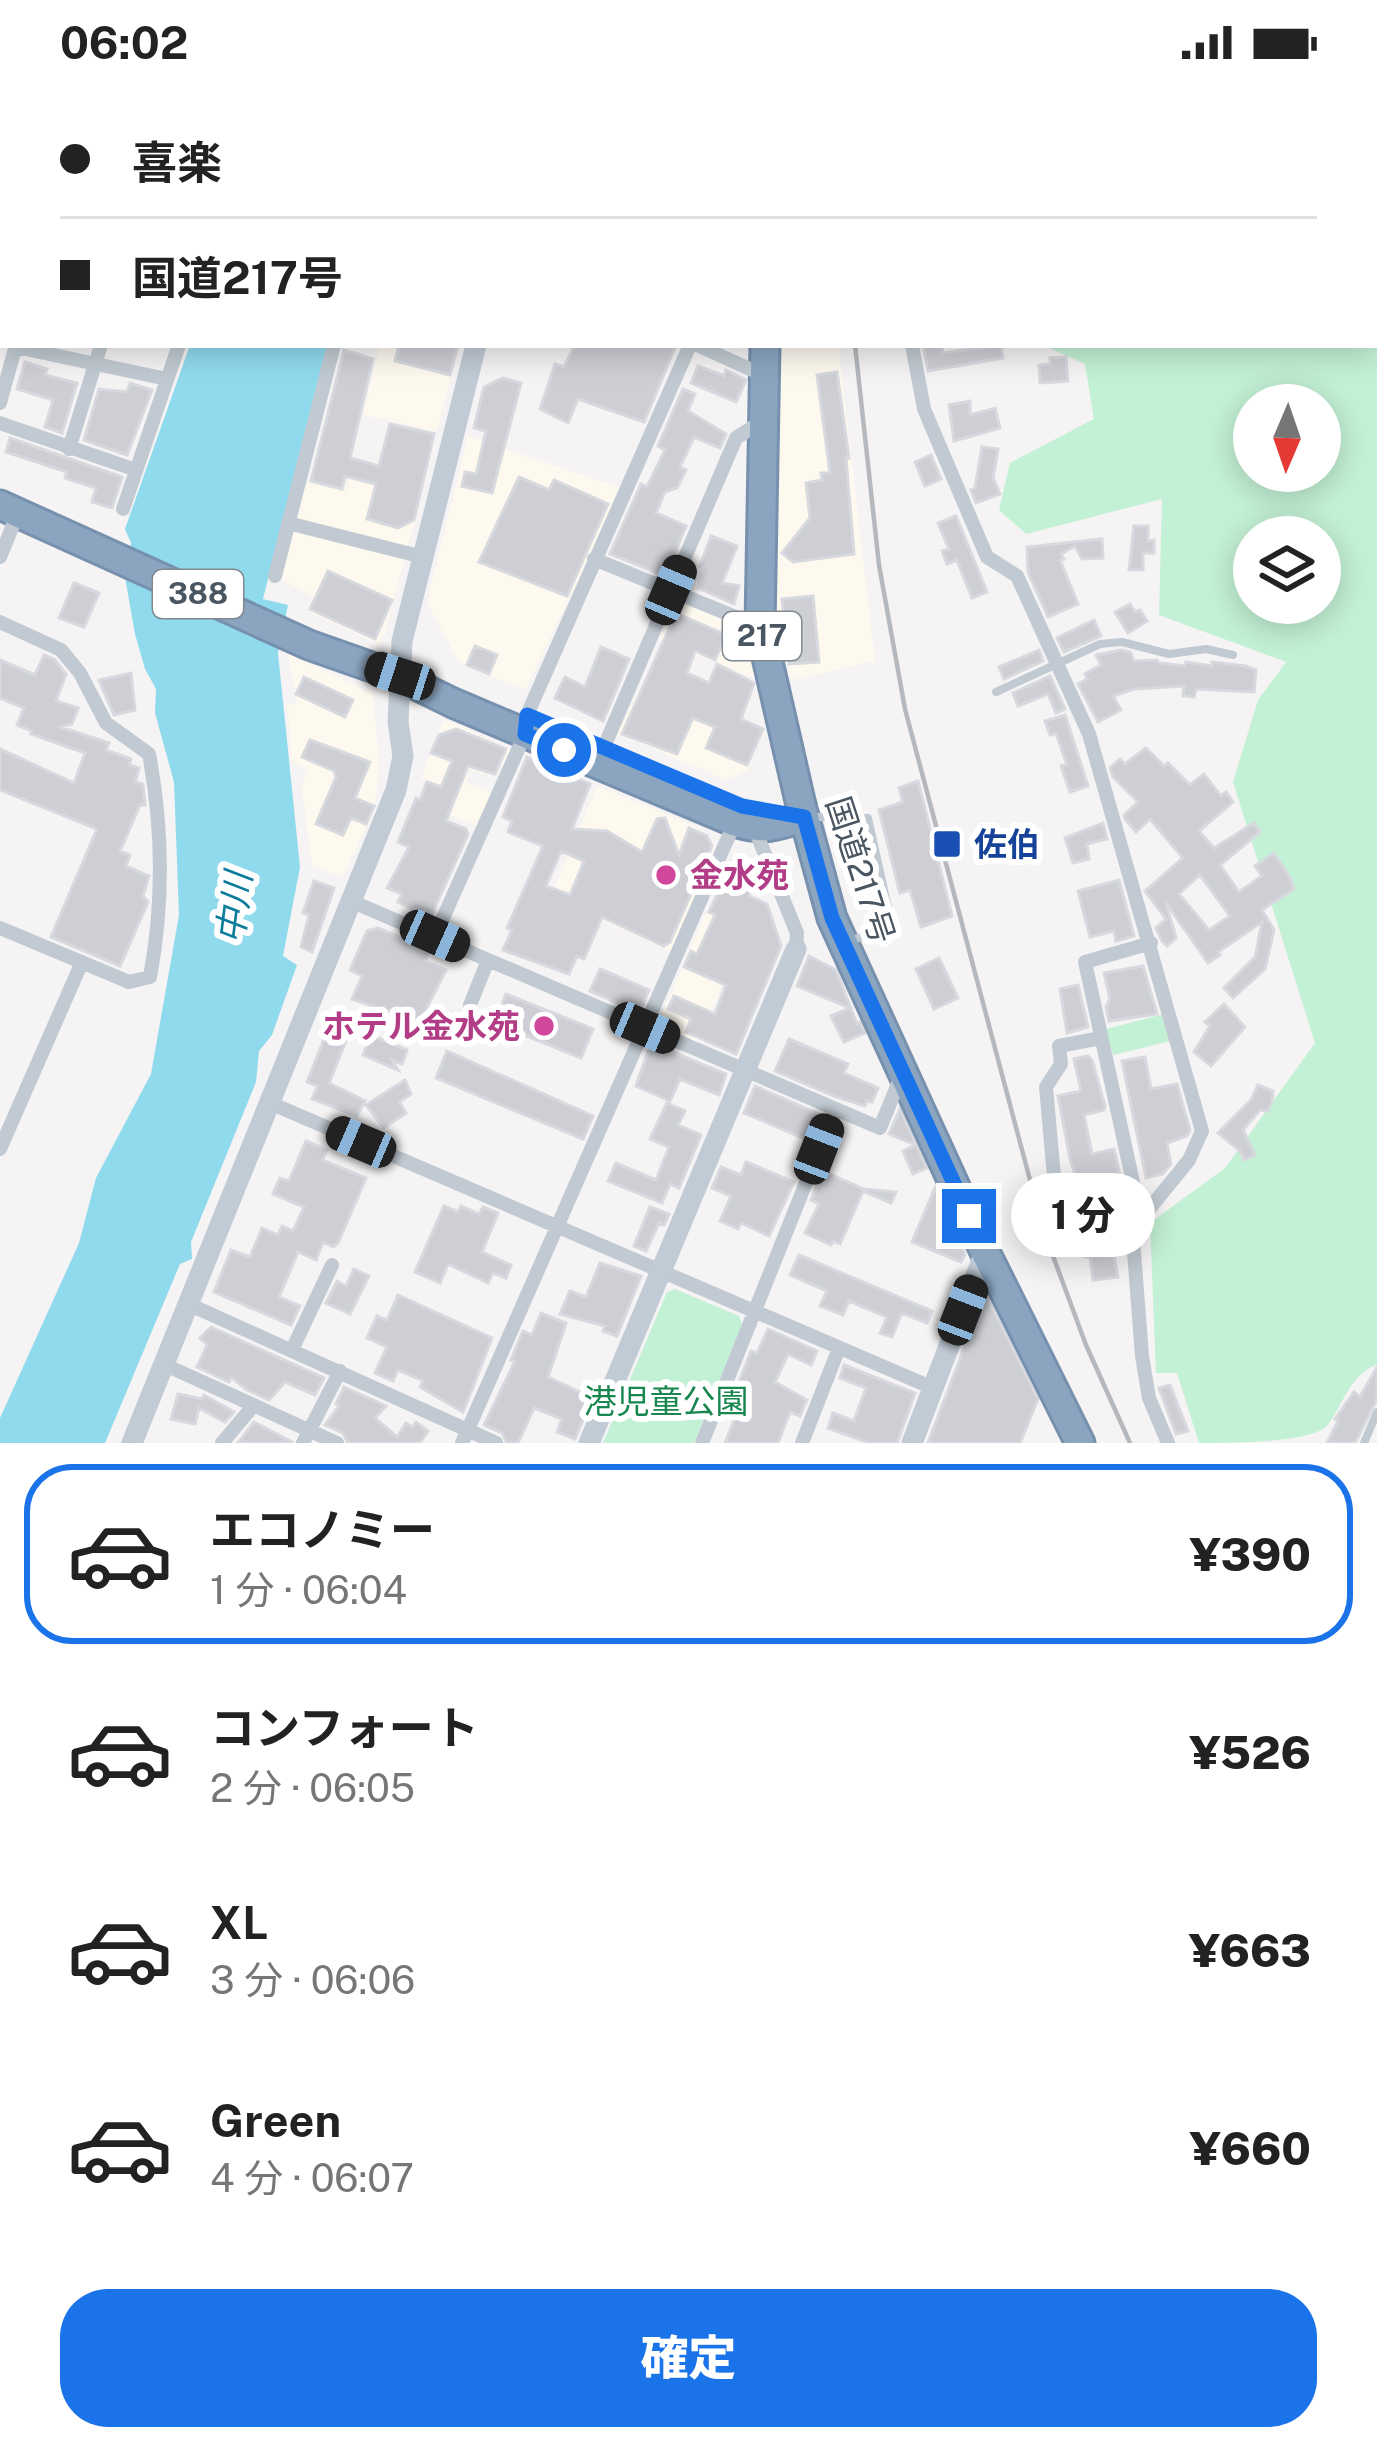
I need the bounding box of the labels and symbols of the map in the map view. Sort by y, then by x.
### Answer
north arrow [1233,384,1341,492]
car [640,550,702,630]
road number: 388 [153,570,243,618]
road number: 217 [723,612,801,660]
car [360,648,440,704]
route start [537,723,591,777]
street label: 国道217号 [819,792,903,948]
place label: 佐伯 [974,825,1040,863]
marker: 佐伯 [931,828,963,860]
place label: 金水苑 [690,856,789,894]
marker: 金水苑 [653,862,679,888]
water label: 中川 [209,866,260,946]
car [395,905,475,967]
car [605,997,685,1059]
place label: ホテル金水苑 [322,1007,520,1045]
marker: ホテル金水苑 [531,1013,557,1039]
car [789,1109,849,1189]
car [321,1111,401,1173]
callout: 1 分 [1011,1174,1155,1258]
route end [942,1189,996,1243]
car [933,1270,993,1350]
park label: 港児童公園 [584,1382,749,1420]

